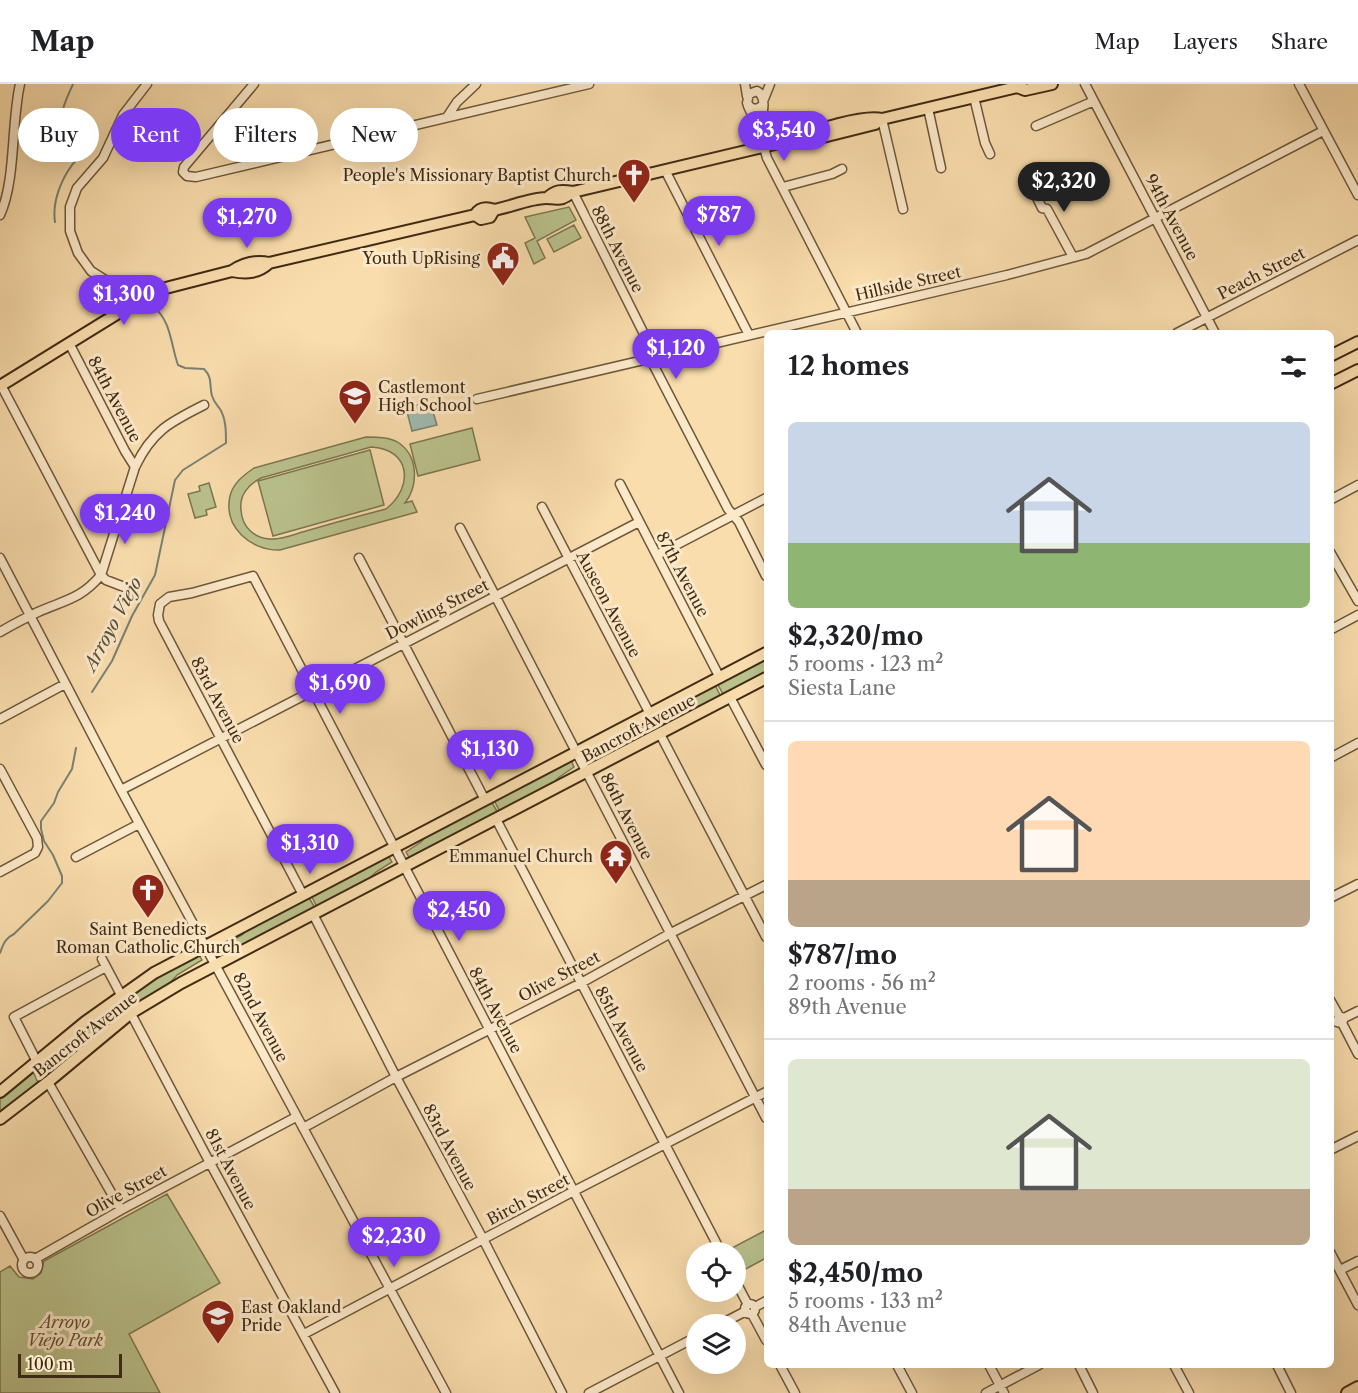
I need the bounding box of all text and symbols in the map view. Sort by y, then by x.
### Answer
text: Map [30,24,94,58]
text: Map [1095,29,1140,54]
text: Layers [1173,29,1238,54]
text: Share [1271,29,1328,54]
chip: Buy [18,108,99,162]
chip: Rent [111,108,201,162]
chip: Filters [213,108,318,162]
chip: New [330,108,418,162]
pin: $3,540 [735,111,833,162]
text: $3,540 [752,118,816,142]
church icon: People's Missionary Baptist Church [616,157,652,204]
pin: $2,320 [1015,162,1113,213]
place label: People's Missionary Baptist Church [343,165,611,185]
text: $2,320 [1032,169,1096,193]
street label: 94th Avenue [1141,170,1203,264]
pin: $787 [683,196,755,247]
pin: $1,270 [198,198,296,249]
street label: 88th Avenue [587,202,649,296]
text: $787 [697,203,741,227]
text: $1,270 [217,205,277,229]
public building icon: Youth UpRising [485,240,521,287]
street label: Peach Street [1214,242,1308,304]
place label: Youth UpRising [362,248,481,268]
street label: Hillside Street [853,261,963,305]
pin: $1,300 [75,275,173,326]
text: $1,300 [93,282,155,306]
pin: $1,120 [627,329,725,380]
text: $1,120 [646,336,706,360]
text: 12 homes [788,350,909,382]
icon: filters [1277,350,1310,383]
street label: 84th Avenue [84,352,146,446]
place label: Castlemont High School [378,377,472,415]
school or university icon: Castlemont High School [337,378,373,425]
icon: home [995,461,1103,569]
pin: $1,240 [76,494,174,545]
text: $1,240 [94,501,156,525]
street label: 87th Avenue [652,528,714,620]
street label: Auseon Avenue [572,546,645,661]
water label: Arroyo Viejo [78,573,147,677]
street label: Dowling Street [382,574,492,644]
text: $2,320/mo [788,620,923,652]
text: 5 rooms · 123 m² [788,652,944,676]
street label: 83rd Avenue [187,653,249,747]
pin: $1,690 [291,664,389,715]
text: $1,690 [309,671,371,695]
text: Siesta Lane [788,676,896,700]
street label: Bancroft Avenue [578,690,698,766]
pin: $1,130 [441,730,539,781]
text: $1,130 [461,737,519,761]
street label: 86th Avenue [597,769,657,863]
icon: home [995,780,1103,888]
pin: $1,310 [261,824,359,875]
text: $1,310 [281,831,339,855]
temple icon: Emmanuel Church [598,838,634,885]
place label: Emmanuel Church [449,846,593,866]
church icon: Saint Benedicts Roman Catholic Church [130,872,166,919]
pin: $2,450 [410,891,508,942]
text: $2,450 [427,898,491,922]
place label: Saint Benedicts Roman Catholic Church [56,919,240,957]
text: $787/mo [788,939,897,971]
street label: Olive Street [515,946,603,1006]
street label: 84th Avenue [465,963,527,1057]
street label: 82nd Avenue [229,969,293,1065]
text: 2 rooms · 56 m² [788,971,936,995]
street label: 85th Avenue [591,983,653,1075]
street label: Bancroft Avenue [29,987,141,1081]
text: 89th Avenue [788,995,907,1019]
icon: home [995,1098,1103,1206]
street label: 83rd Avenue [419,1100,481,1194]
street label: 81st Avenue [201,1125,261,1213]
street label: Olive Street [82,1160,170,1221]
street label: Birch Street [483,1169,573,1229]
pin: $2,230 [345,1217,443,1268]
text: $2,230 [362,1224,426,1248]
map controls [686,1242,746,1374]
button: locate [686,1242,746,1302]
text: $2,450/mo [788,1257,923,1289]
text: 5 rooms · 133 m² [788,1289,943,1313]
place label: East Oakland Pride [241,1297,341,1335]
school or university icon: East Oakland Pride [200,1298,236,1345]
park label: Arroyo Viejo Park [27,1312,104,1350]
text: 84th Avenue [788,1313,907,1337]
button: layers [686,1314,746,1374]
scale bar [18,1351,122,1378]
text: 100 m [27,1354,73,1374]

